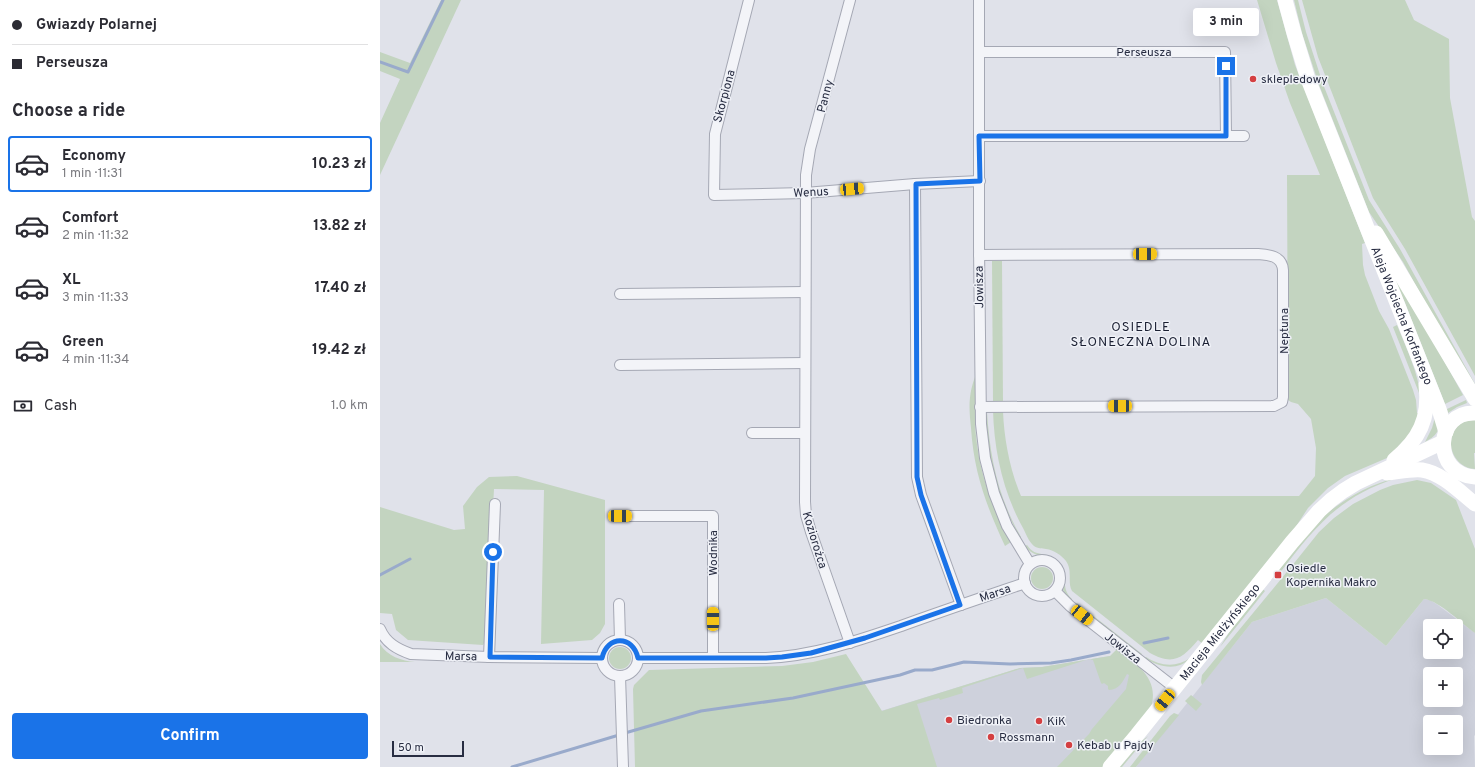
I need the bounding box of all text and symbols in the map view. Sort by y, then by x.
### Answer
callout: 3 min [1193,8,1259,36]
text: 3 min [1209,14,1243,30]
text: Gwiazdy Polarnej [36,16,157,35]
street label: Perseusza [1116,45,1172,61]
text: Perseusza [36,54,108,73]
route end [1217,57,1235,75]
street label: Skorpiona [710,68,740,124]
place label: sklepledowy [1261,72,1328,88]
marker: sklepledowy [1248,74,1258,84]
street label: Panny [814,78,838,115]
text: Choose a ride [12,100,125,123]
icon: car [14,146,50,182]
text: Economy [62,147,126,166]
text: 10.23 zł [312,155,366,174]
text: 1 min · 11:31 [62,166,123,182]
car [840,182,864,196]
street label: Wenus [793,184,829,202]
icon: car [14,208,50,244]
text: Comfort [62,209,119,228]
text: 13.82 zł [313,217,366,236]
text: 2 min · 11:32 [62,228,129,244]
street label: Aleja Wojciecha Korfantego [1366,245,1436,388]
car [1133,248,1157,260]
street label: Jowisza [972,266,988,308]
icon: car [14,270,50,306]
text: XL [62,271,80,290]
text: 17.40 zł [314,279,366,298]
text: 3 min · 11:33 [62,290,129,306]
street label: Neptuna [1277,308,1293,354]
district label: OSIEDLE SŁONECZNA DOLINA [1071,320,1211,351]
icon: car [14,332,50,368]
text: Green [62,333,104,352]
text: 19.42 zł [312,341,366,360]
text: 4 min · 11:34 [62,352,129,368]
icon: cash [12,395,34,417]
text: Cash [44,397,77,416]
text: 1.0 km [331,398,368,414]
car [1108,400,1132,412]
car [608,510,632,522]
street label: Koziorożca [798,510,830,571]
street label: Wodnika [706,530,722,576]
route start [484,543,502,561]
place label: Osiedle Kopernika Makro [1286,561,1377,591]
marker: Osiedle Kopernika Makro [1273,570,1283,580]
street label: Macieja Mielżyńskiego [1177,580,1265,685]
street label: Marsa [978,581,1013,607]
car [1069,603,1095,627]
car [707,607,719,631]
map controls [1423,619,1463,755]
button: locate [1423,619,1463,659]
street label: Jowisza [1101,629,1144,668]
street label: Marsa [445,649,477,665]
button: + [1423,667,1463,707]
car [1153,687,1177,713]
button: Confirm [12,713,368,759]
place label: Biedronka [957,713,1011,729]
place label: KiK [1047,714,1066,730]
marker: Biedronka [944,715,954,725]
button: − [1423,715,1463,755]
marker: KiK [1034,716,1044,726]
place label: Rossmann [999,730,1055,746]
marker: Rossmann [986,732,996,742]
place label: Kebab u Pajdy [1077,738,1154,754]
scale bar [392,739,464,758]
marker: Kebab u Pajdy [1064,740,1074,750]
text: 50 m [398,741,424,755]

